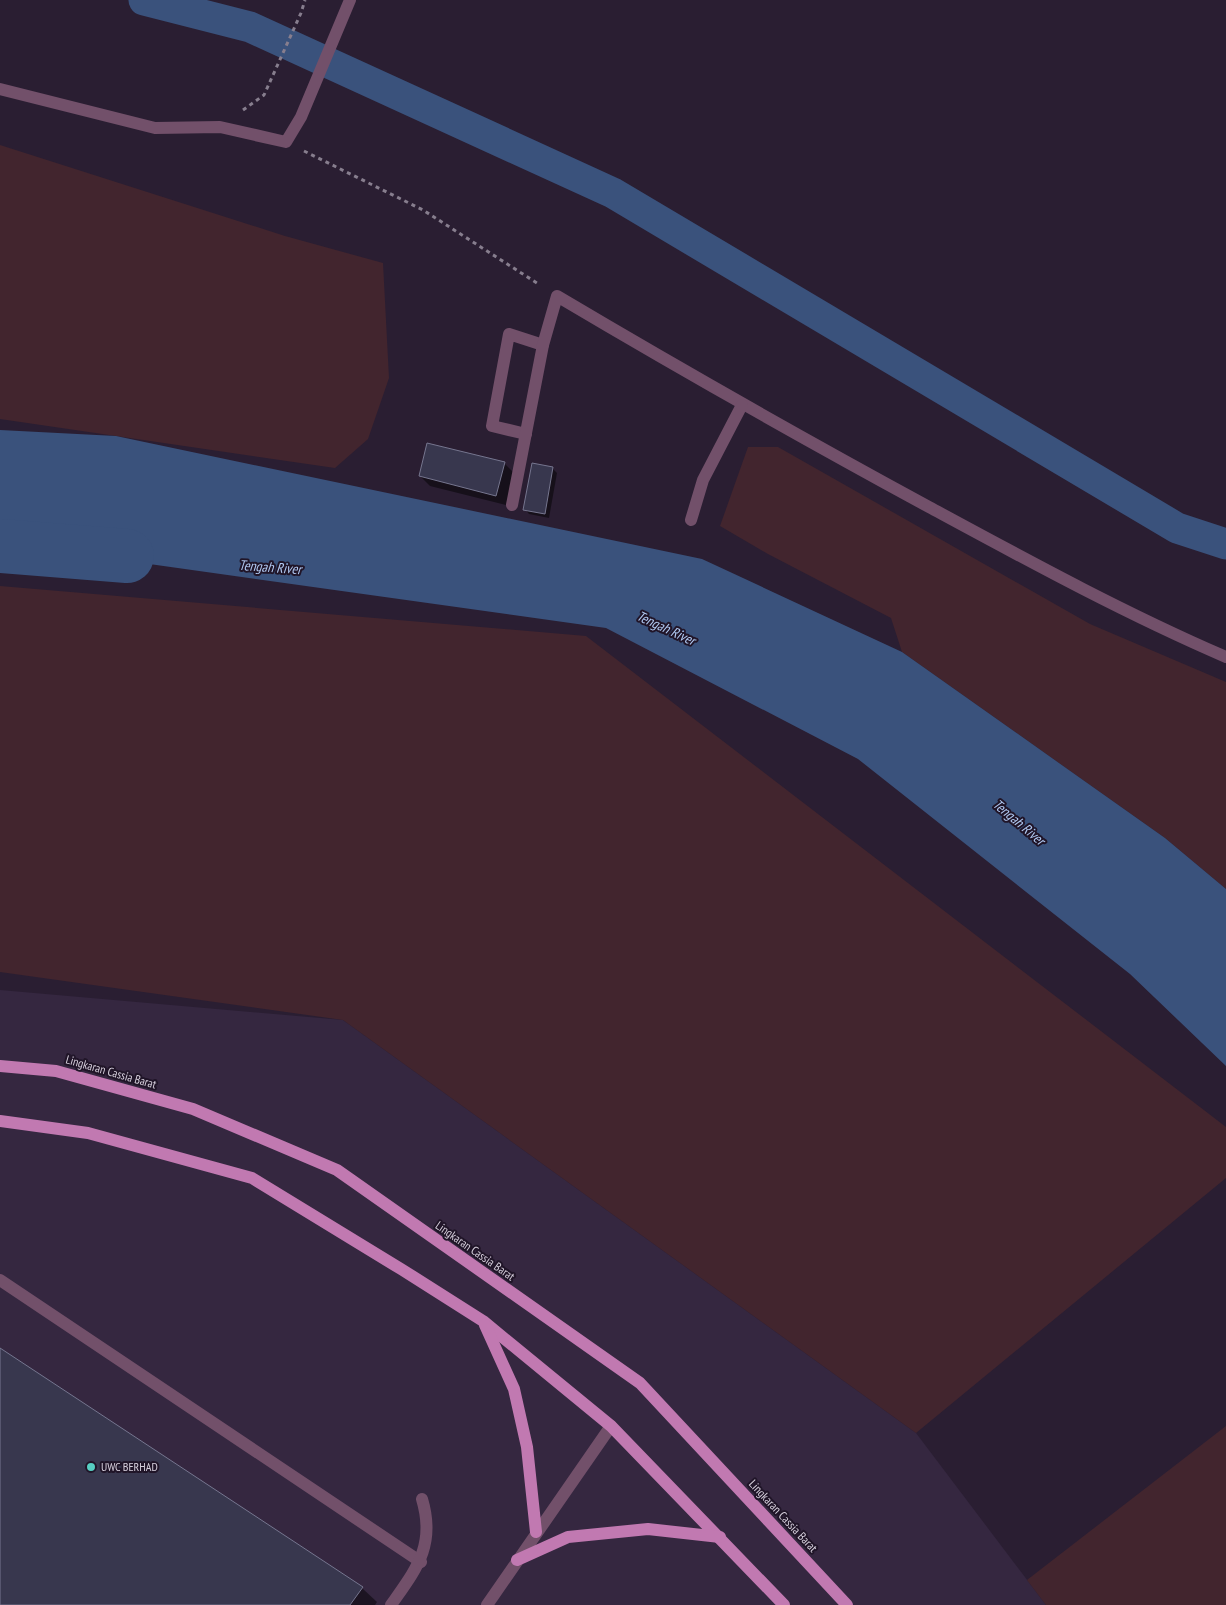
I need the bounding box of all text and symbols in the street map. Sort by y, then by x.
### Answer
water label: Tengah River [238,556,304,578]
water label: Tengah River [634,607,700,650]
water label: Tengah River [989,795,1050,850]
street label: Lingkaran Cassia Barat [64,1051,159,1092]
street label: Lingkaran Cassia Barat [433,1218,518,1284]
place label: UWC BERHAD [101,1459,158,1474]
marker: UWC BERHAD [85,1461,97,1473]
street label: Lingkaran Cassia Barat [746,1476,821,1555]

